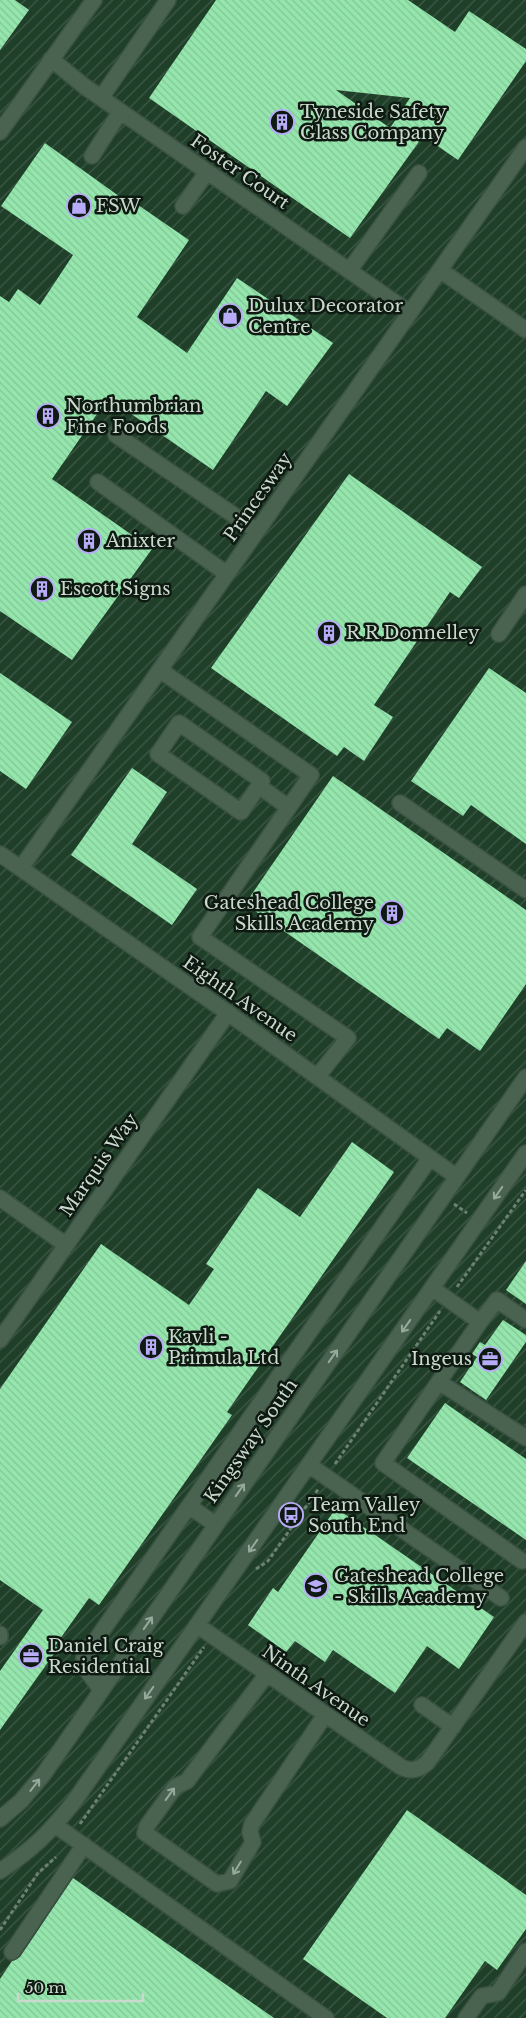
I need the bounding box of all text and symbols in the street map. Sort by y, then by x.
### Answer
place label: Tyneside Safety Glass Company [300,101,447,144]
building icon: Tyneside Safety Glass Company [269,109,295,135]
street label: Foster Court [186,130,294,214]
shop icon: FSW [66,193,92,219]
place label: FSW [96,195,142,217]
place label: Dulux Decorator Centre [248,295,404,338]
shop icon: Dulux Decorator Centre [217,303,243,329]
place label: Northumbrian Fine Foods [66,395,201,438]
building icon: Northumbrian Fine Foods [35,403,61,429]
street label: Princesway [219,448,297,546]
building icon: Anixter [76,528,102,554]
place label: Anixter [105,530,176,552]
building icon: Escott Signs [29,576,55,602]
place label: Escott Signs [60,578,171,600]
building icon: R R Donnelley [316,620,342,646]
place label: R R Donnelley [346,622,480,644]
place label: Gateshead College Skills Academy [204,892,374,935]
building icon: Gateshead College Skills Academy [379,900,405,926]
street label: Eighth Avenue [179,951,301,1047]
street label: Marquis Way [55,1109,143,1221]
one-way arrow [493,1185,503,1199]
one-way arrow [401,1319,411,1333]
place label: Kavli - Primula Ltd [168,1326,279,1369]
building icon: Kavli - Primula Ltd [138,1334,164,1360]
office icon: Ingeus [477,1346,503,1372]
place label: Ingeus [411,1348,472,1370]
one-way arrow [328,1349,338,1363]
street label: Kingsway South [200,1375,302,1507]
one-way arrow [235,1483,245,1497]
place label: Team Valley South End [308,1494,421,1537]
bus stop icon: Team Valley South End [278,1502,304,1528]
one-way arrow [248,1538,258,1552]
place label: Gateshead College - Skills Academy [334,1565,504,1608]
school or university icon: Gateshead College - Skills Academy [303,1573,329,1599]
one-way arrow [143,1616,153,1630]
place label: Daniel Craig Residential [48,1635,164,1678]
street label: Ninth Avenue [258,1641,374,1731]
office icon: Daniel Craig Residential [18,1643,44,1669]
one-way arrow [144,1686,154,1700]
one-way arrow [30,1778,40,1792]
one-way arrow [164,1788,175,1801]
one-way arrow [232,1861,242,1875]
scale bar [18,1970,142,2002]
text: 50 m [25,1978,65,1997]

